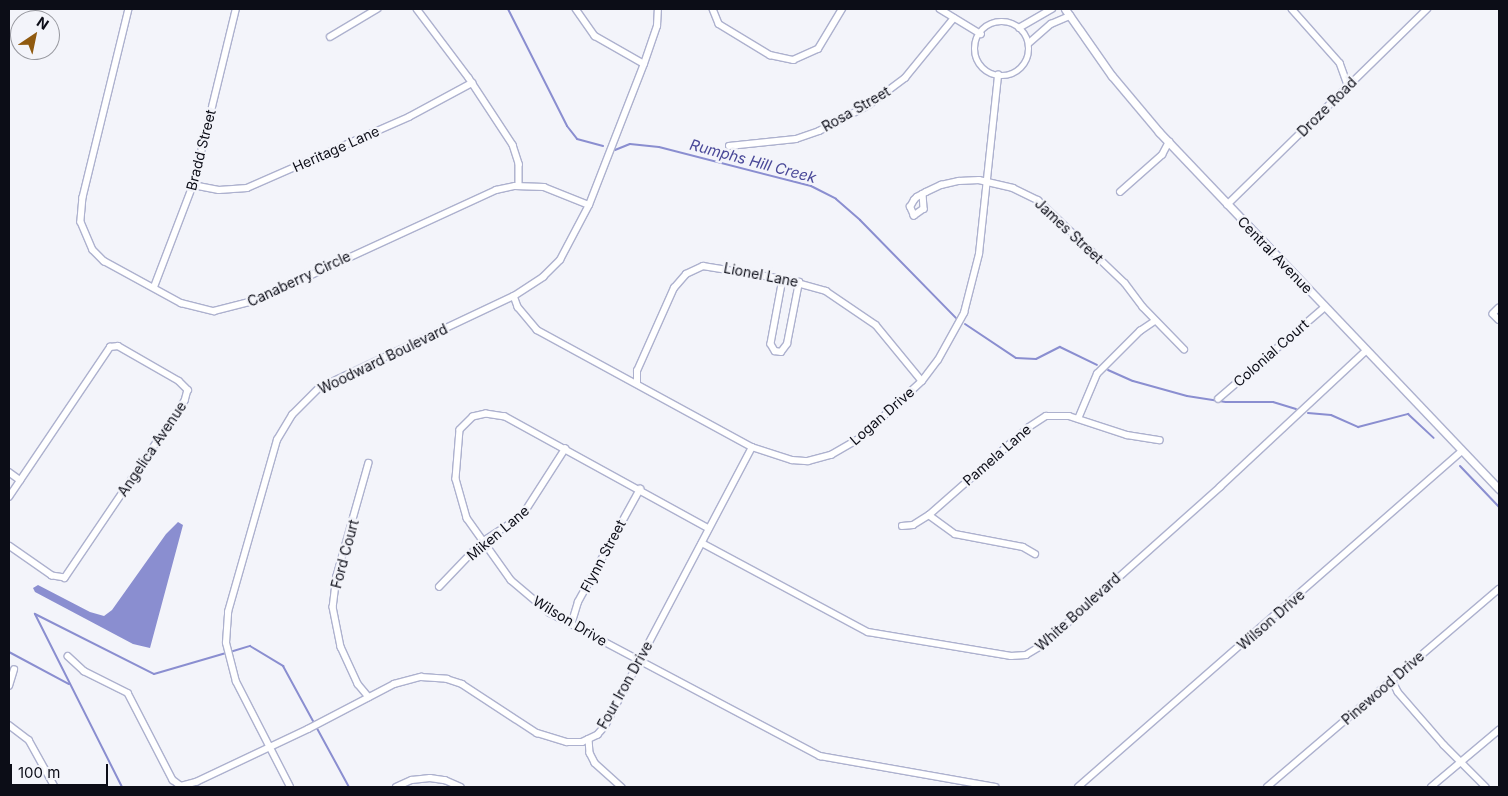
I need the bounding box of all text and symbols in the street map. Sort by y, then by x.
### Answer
north arrow [10,10,60,60]
text: N [34,13,52,33]
street label: Droze Road [1294,74,1360,140]
street label: Rosa Street [819,83,893,135]
street label: Bradd Street [183,108,219,192]
street label: Heritage Lane [290,122,382,176]
water label: Rumphs Hill Creek [688,135,818,187]
street label: James Street [1031,195,1107,267]
street label: Central Avenue [1234,213,1316,297]
street label: Canaberry Circle [245,248,353,310]
street label: Lionel Lane [722,260,800,290]
street label: Colonial Court [1230,316,1312,390]
street label: Woodward Boulevard [316,320,450,398]
street label: Logan Drive [846,384,918,448]
street label: Angelica Avenue [114,398,190,500]
street label: Pamela Lane [960,421,1034,489]
street label: Miken Lane [463,502,533,564]
street label: Flynn Street [577,517,629,595]
street label: Ford Court [328,518,362,590]
street label: White Boulevard [1032,569,1124,655]
street label: Wilson Drive [1234,586,1308,654]
street label: Wilson Drive [530,592,610,650]
street label: Four Iron Drive [594,638,656,732]
street label: Pinewood Drive [1338,648,1428,728]
scale bar [12,754,110,786]
text: 100 m [18,763,60,782]

